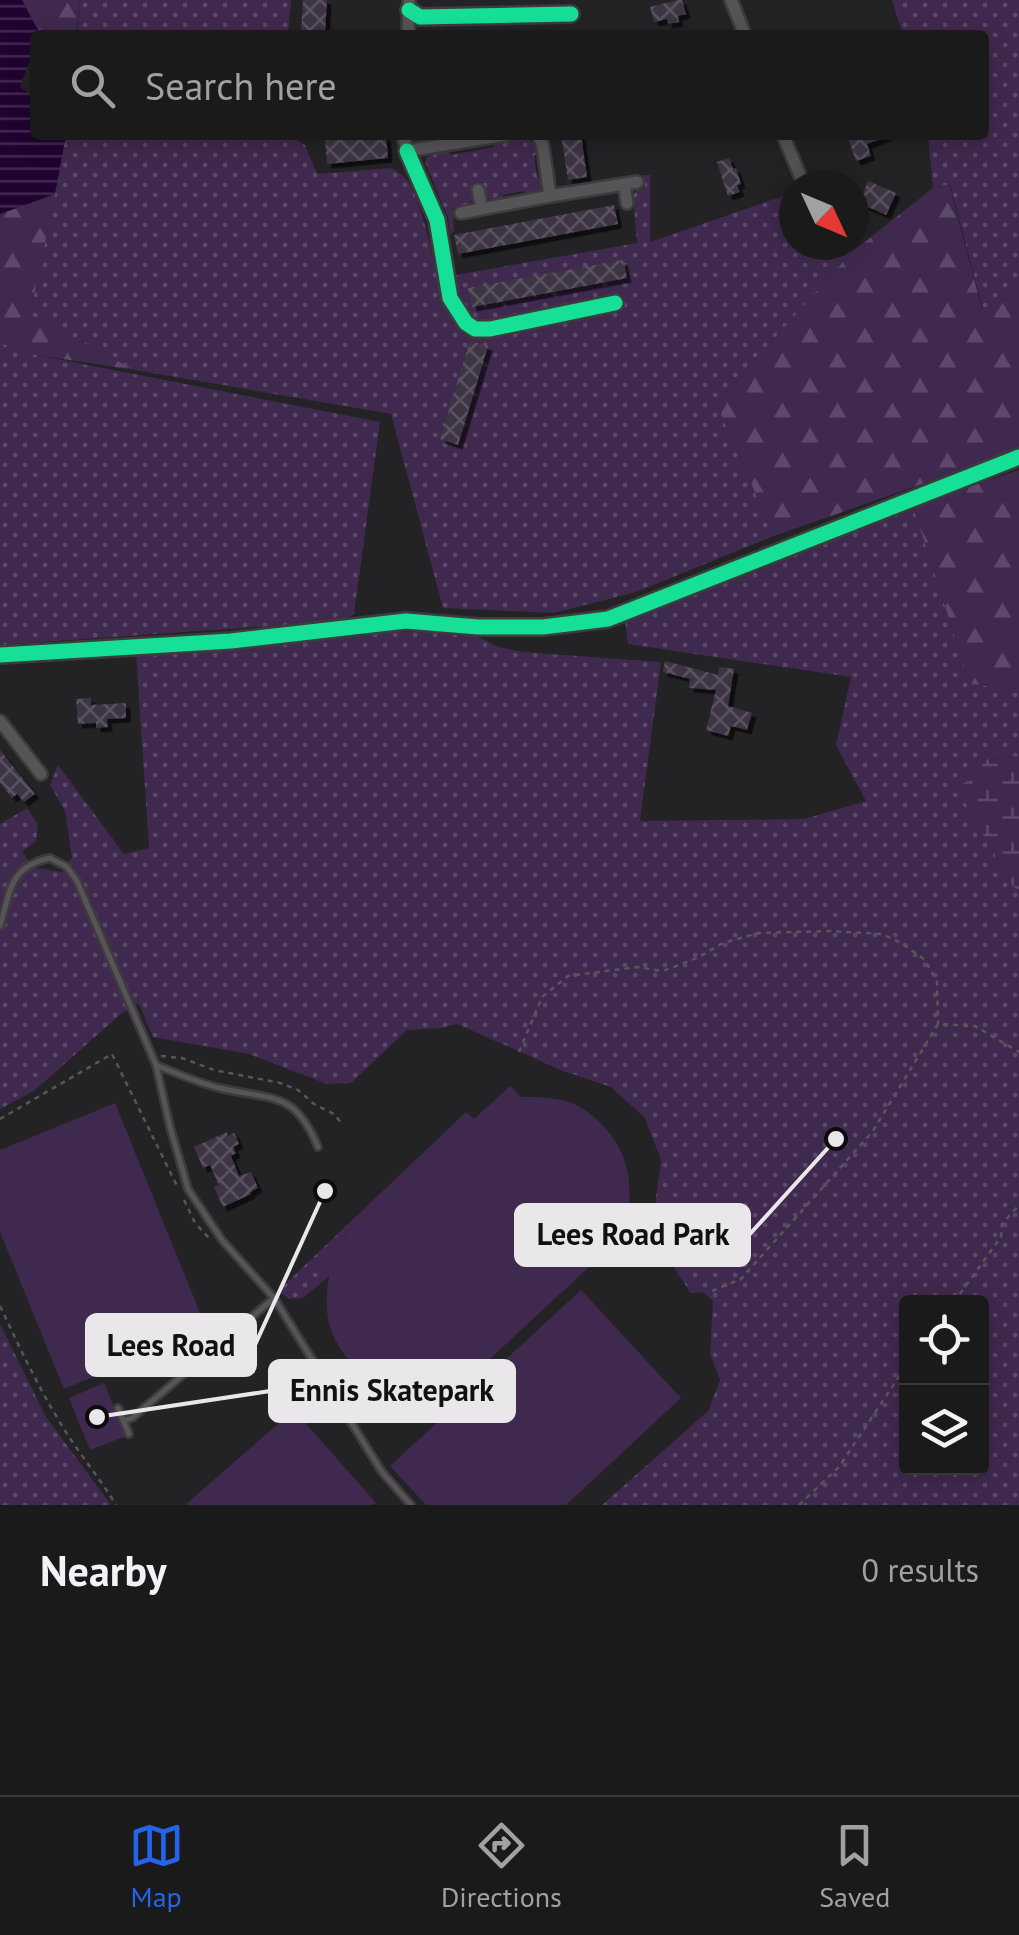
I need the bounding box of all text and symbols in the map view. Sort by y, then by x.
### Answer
search box [30,30,989,140]
icon: search [65,58,120,113]
text: Search here [145,61,337,110]
north arrow [779,170,869,260]
callout: Lees Road Park [516,1205,749,1265]
text: Lees Road Park [537,1214,730,1253]
map controls [899,1295,989,1475]
button: locate [899,1295,989,1385]
callout: Lees Road [87,1315,255,1375]
text: Lees Road [107,1325,235,1364]
callout: Ennis Skatepark [270,1361,514,1421]
text: Ennis Skatepark [290,1370,494,1409]
button: layers [899,1385,989,1475]
text: Nearby [40,1543,167,1598]
text: 0 results [861,1549,979,1591]
tab: Map [129,1818,184,1915]
tab: Directions [441,1818,562,1915]
tab: Saved [819,1818,890,1915]

